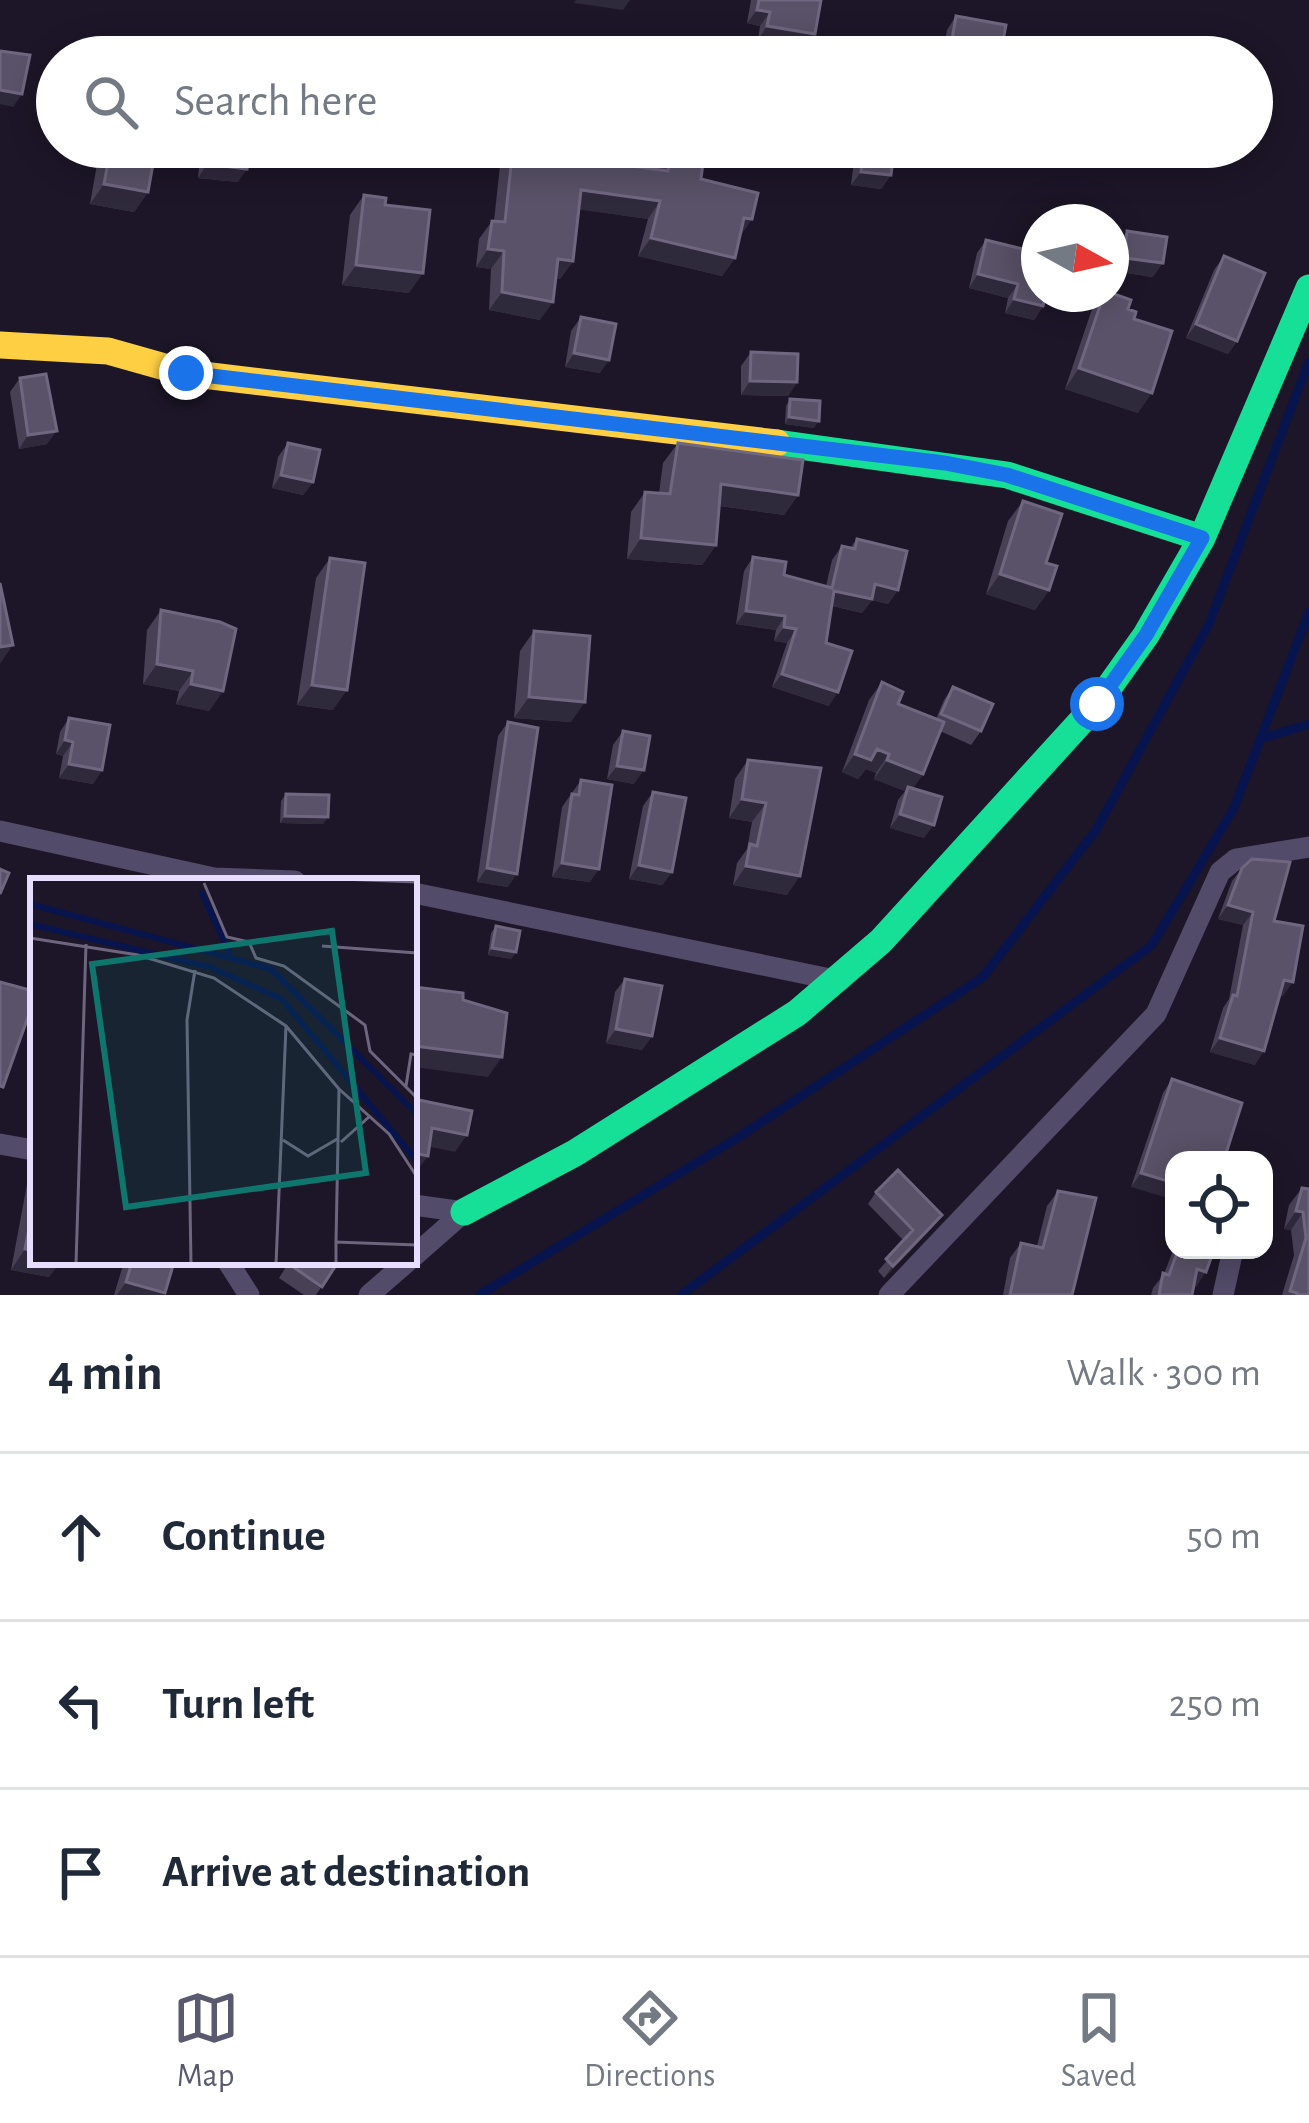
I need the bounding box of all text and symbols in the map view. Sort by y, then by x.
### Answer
search box [36,36,1273,168]
icon: search [78,69,144,135]
text: Search here [174,79,377,124]
north arrow [1021,204,1129,312]
route end [159,346,213,400]
route start [1070,677,1124,731]
inset map [30,878,417,1265]
map controls [1165,1151,1273,1259]
button: locate [1165,1151,1273,1259]
text: 4 min [48,1348,163,1399]
text: Walk · 300 m [1066,1354,1261,1393]
icon: ahead [48,1504,114,1570]
text: Continue [162,1514,326,1559]
text: 50 m [1186,1517,1261,1556]
icon: left [48,1672,114,1738]
text: Turn left [162,1682,314,1727]
text: 250 m [1169,1685,1261,1724]
icon: arrive [48,1840,114,1906]
text: Arrive at destination [162,1850,530,1895]
tab: Map [173,1985,239,2097]
tab: Directions [584,1985,715,2097]
tab: Saved [1061,1985,1136,2097]

